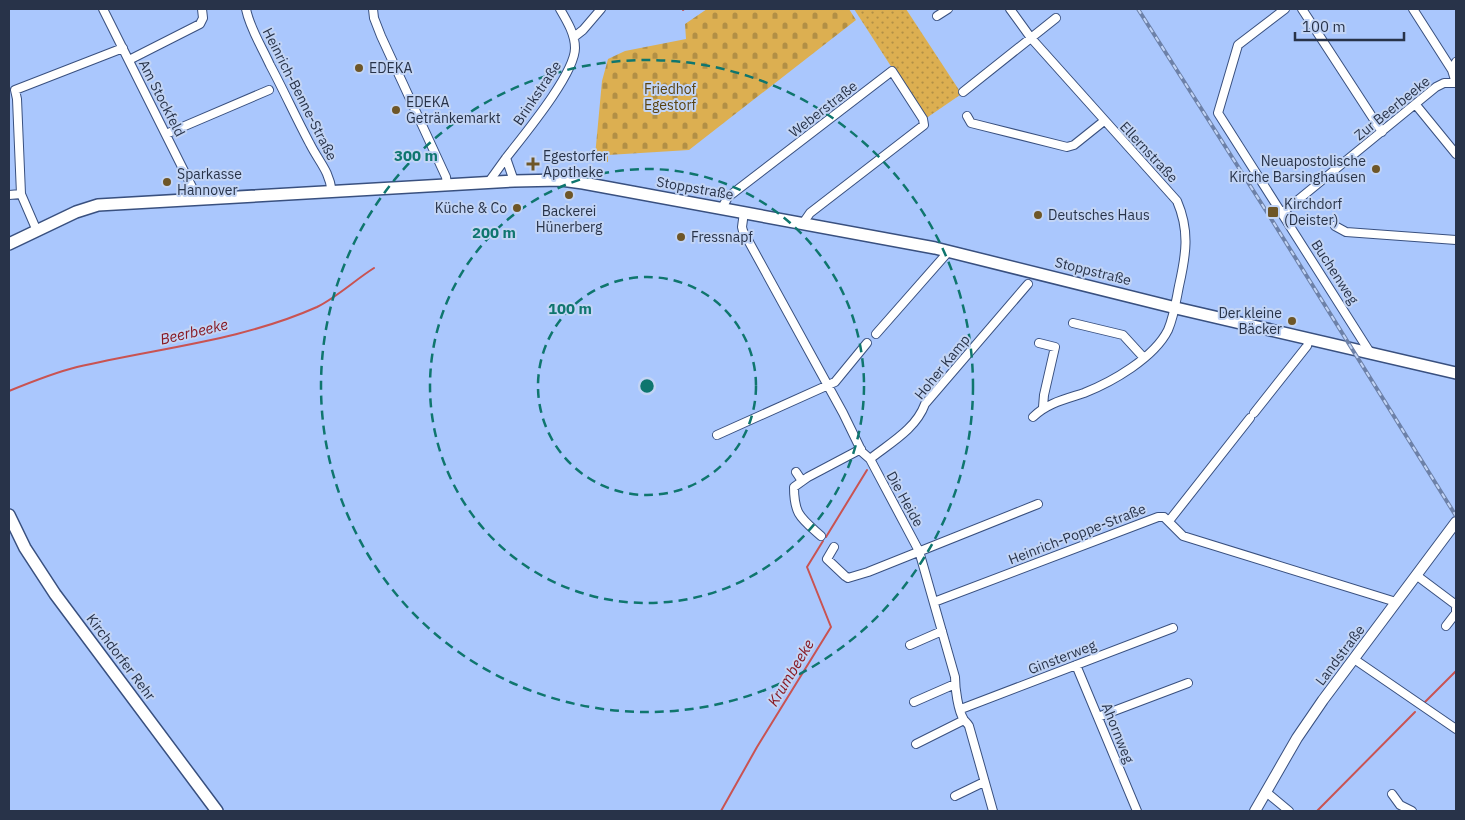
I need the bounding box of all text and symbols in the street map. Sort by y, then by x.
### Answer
scale bar [1295,10,1404,42]
text: 100 m [1302,17,1346,36]
street label: Heinrich-Benne-Straße [259,25,341,164]
street label: Am Stockfeld [135,57,189,139]
street label: Brinkstraße [509,57,565,129]
place label: EDEKA [369,59,413,77]
marker: EDEKA [353,62,365,74]
street label: Zur Beerbeeke [1350,72,1434,144]
street label: Weberstraße [785,77,861,141]
park label: Friedhof Egestorf [644,80,697,114]
place label: EDEKA Getränkemarkt [406,93,501,127]
marker: EDEKA Getränkemarkt [390,104,402,116]
street label: Ellernstraße [1116,118,1182,187]
text: 300 m [394,146,438,165]
place label: Egestorfer Apotheke [543,147,608,181]
place label: Neuapostolische Kirche Barsinghausen [1229,152,1366,186]
marker: Egestorfer Apotheke [527,158,539,170]
marker: Neuapostolische Kirche Barsinghausen [1370,163,1382,175]
place label: Sparkasse Hannover [177,165,242,199]
street label: Stoppstraße [655,172,735,204]
marker: Sparkasse Hannover [161,176,173,188]
marker: Backerei Hünerberg [563,189,575,201]
place label: Kirchdorf (Deister) [1284,195,1343,229]
place label: Küche & Co [435,199,507,217]
marker: Küche & Co [511,202,523,214]
place label: Backerei Hünerberg [536,202,603,236]
marker: Kirchdorf (Deister) [1266,205,1280,219]
place label: Deutsches Haus [1048,206,1150,224]
marker: Deutsches Haus [1032,209,1044,221]
text: 200 m [472,223,516,242]
place label: Fressnapf [691,228,753,246]
marker: Fressnapf [675,231,687,243]
street label: Buchenweg [1307,236,1363,308]
street label: Stoppstraße [1053,253,1133,289]
text: 100 m [548,299,592,318]
place label: Der kleine Bäcker [1218,304,1282,338]
water label: Beerbeeke [158,314,230,349]
marker: Der kleine Bäcker [1286,315,1298,327]
street label: Hoher Kamp [910,331,974,403]
centre of rings [638,377,656,395]
street label: Die Heide [882,468,928,530]
street label: Heinrich-Poppe-Straße [1006,499,1149,569]
street label: Kirchdorfer Rehr [83,610,159,704]
street label: Landstraße [1311,621,1369,689]
water label: Krumbeeke [763,636,818,710]
street label: Ginsterweg [1025,636,1099,678]
street label: Ahornweg [1098,700,1138,766]

